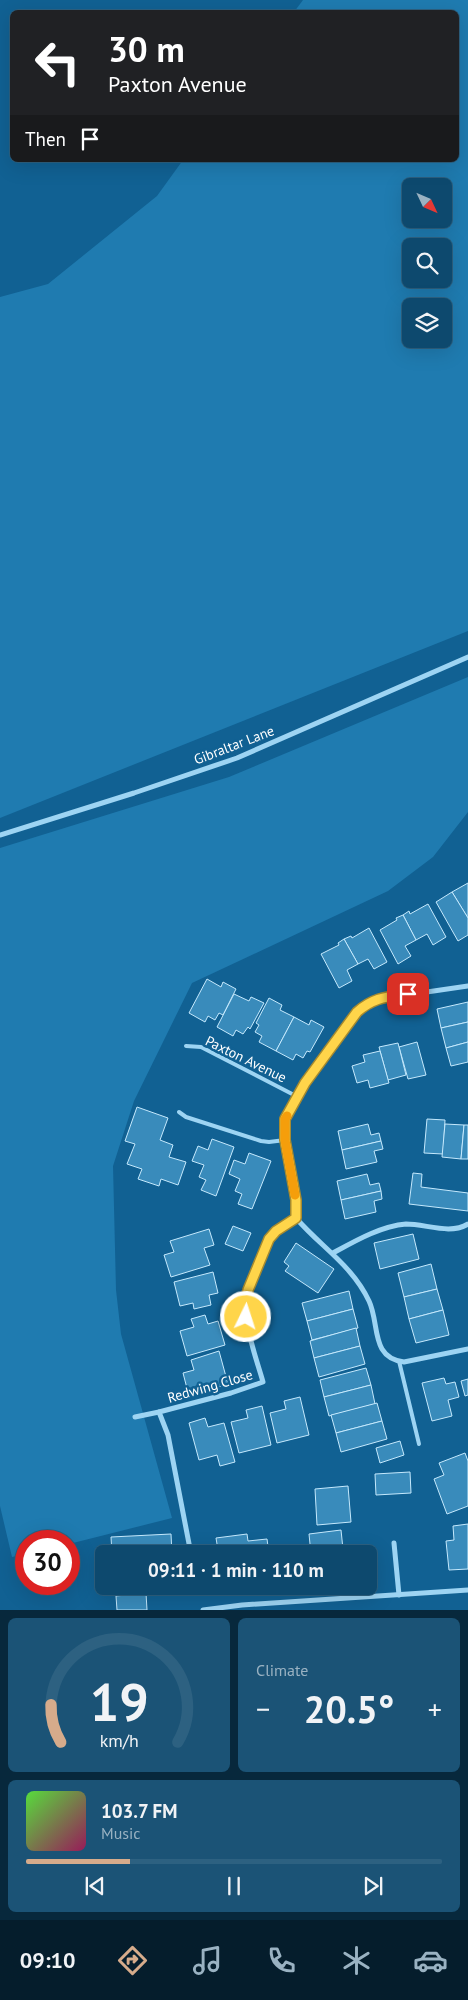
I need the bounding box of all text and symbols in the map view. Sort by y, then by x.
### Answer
text: 30 m [108,26,185,72]
icon: left [25,30,90,95]
text: Paxton Avenue [108,70,247,98]
icon: arrive [76,125,104,153]
text: Then [25,127,66,151]
north arrow [402,178,452,228]
map controls [402,178,452,348]
button: search [402,238,452,288]
button: layers [402,298,452,348]
street label: Gibraltar Lane [191,721,277,769]
pin [387,973,429,1015]
icon: arrive [394,980,422,1008]
street label: Paxton Avenue [202,1032,290,1086]
position arrow [219,1290,271,1342]
street label: Redwing Close [165,1365,255,1407]
speed limit sign: 30 [15,1530,80,1595]
text: 09:11 · 1 min · 110 m [148,1558,324,1582]
text: Climate [256,1660,308,1680]
text: 19 [90,1668,148,1735]
text: 20.5° [304,1684,394,1733]
text: − [256,1690,270,1727]
text: + [428,1690,442,1727]
text: km/h [99,1729,139,1752]
text: 103.7 FM [101,1799,177,1823]
text: Music [101,1823,141,1843]
icon: previous [81,1872,109,1900]
icon: pause [220,1872,248,1900]
icon: next [359,1872,387,1900]
icon: directions [115,1943,150,1978]
icon: music [190,1943,225,1978]
icon: phone [264,1943,299,1978]
icon: climate [339,1943,374,1978]
icon: car [413,1943,448,1978]
text: 09:10 [20,1946,76,1974]

